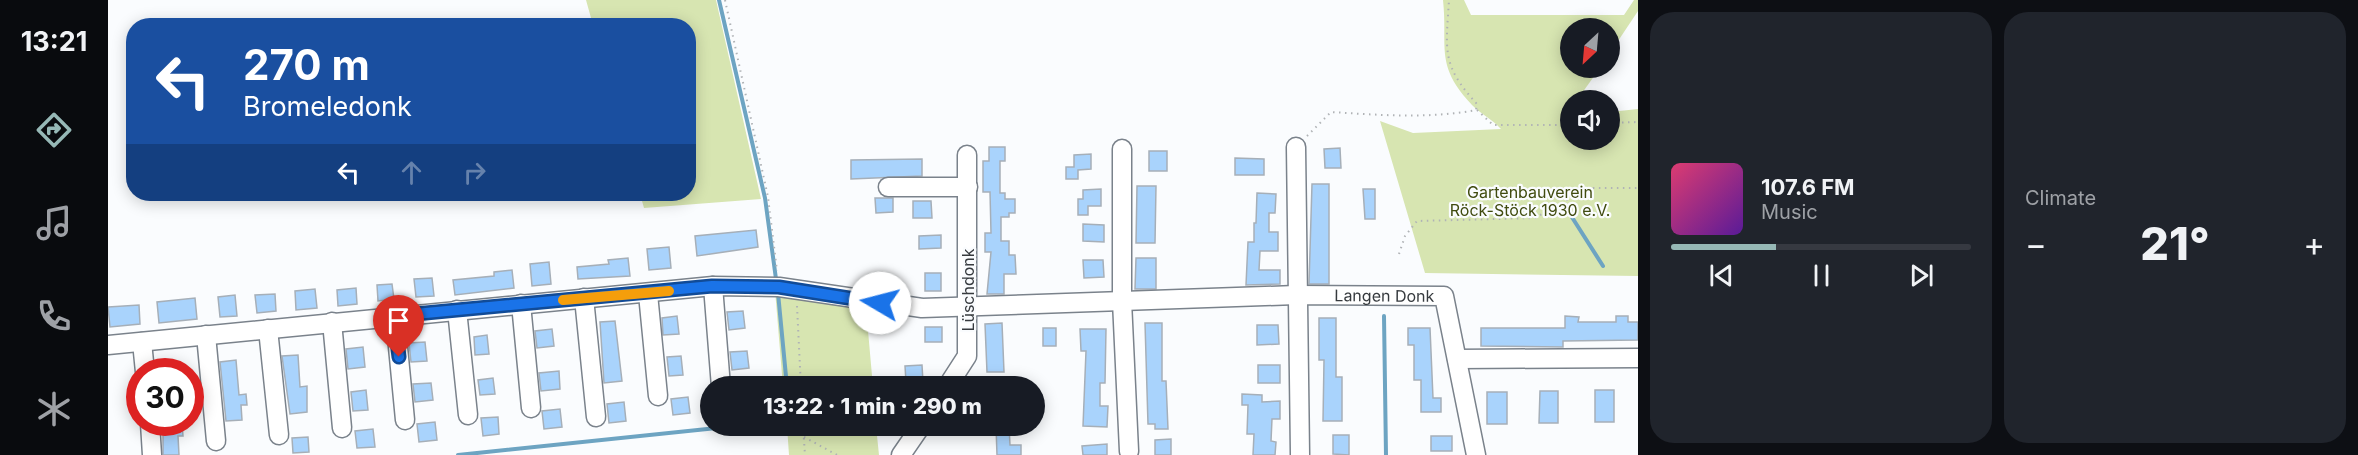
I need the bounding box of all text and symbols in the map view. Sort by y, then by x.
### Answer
north arrow [1560,18,1620,78]
map controls [1560,18,1620,150]
text: 13:21 [21,25,87,58]
text: 270 m [243,39,370,90]
icon: left [144,42,222,120]
text: Bromeledonk [243,90,412,123]
button: sound [1560,90,1620,150]
icon: directions [33,109,75,151]
icon: left [332,156,365,189]
icon: ahead [395,156,428,189]
icon: right [458,156,491,189]
text: 107.6 FM [1761,174,1855,200]
park label: Gartenbauverein Röck-Stöck 1930 e.V. [1450,182,1610,220]
text: Climate [2025,186,2096,210]
text: Music [1761,200,1818,224]
icon: music [33,202,75,244]
text: 21° [2140,216,2210,271]
text: − [2025,224,2047,264]
text: + [2303,224,2325,264]
street label: Lüschdonk [958,248,978,332]
icon: previous [1705,259,1738,292]
icon: pause [1805,259,1838,292]
icon: next [1905,259,1938,292]
position arrow [848,271,912,335]
street label: Langen Donk [1334,285,1435,306]
icon: phone [33,295,75,337]
pin [373,295,424,357]
icon: arrive [382,304,415,337]
speed limit sign: 30 [126,358,204,436]
icon: climate [33,388,75,430]
text: 13:22 · 1 min · 290 m [763,393,982,419]

